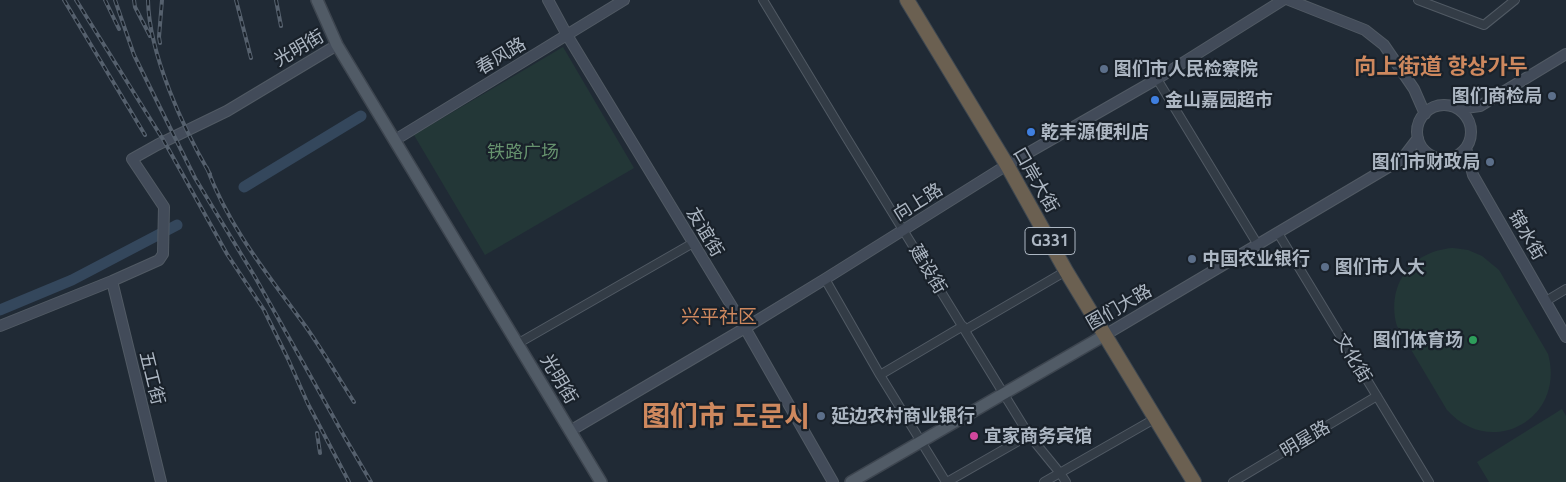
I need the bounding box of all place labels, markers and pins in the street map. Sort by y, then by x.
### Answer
place label: 图们市人民检察院 [1114,58,1258,80]
marker: 图们市人民检察院 [1098,63,1110,75]
place label: 图们商检局 [1452,85,1542,107]
place label: 金山嘉园超市 [1165,89,1273,111]
marker: 图们商检局 [1546,90,1558,102]
marker: 金山嘉园超市 [1149,94,1161,106]
place label: 乾丰源便利店 [1041,121,1149,143]
marker: 乾丰源便利店 [1025,126,1037,138]
place label: 图们市财政局 [1372,151,1480,173]
marker: 图们市财政局 [1484,156,1496,168]
place label: 中国农业银行 [1202,248,1310,270]
marker: 中国农业银行 [1186,253,1198,265]
place label: 图们市人大 [1335,256,1425,278]
marker: 图们市人大 [1319,261,1331,273]
place label: 图们体育场 [1373,329,1463,351]
marker: 图们体育场 [1467,334,1479,346]
place label: 延边农村商业银行 [831,405,975,427]
marker: 延边农村商业银行 [815,410,827,422]
place label: 宜家商务宾馆 [984,425,1092,447]
marker: 宜家商务宾馆 [968,430,980,442]

